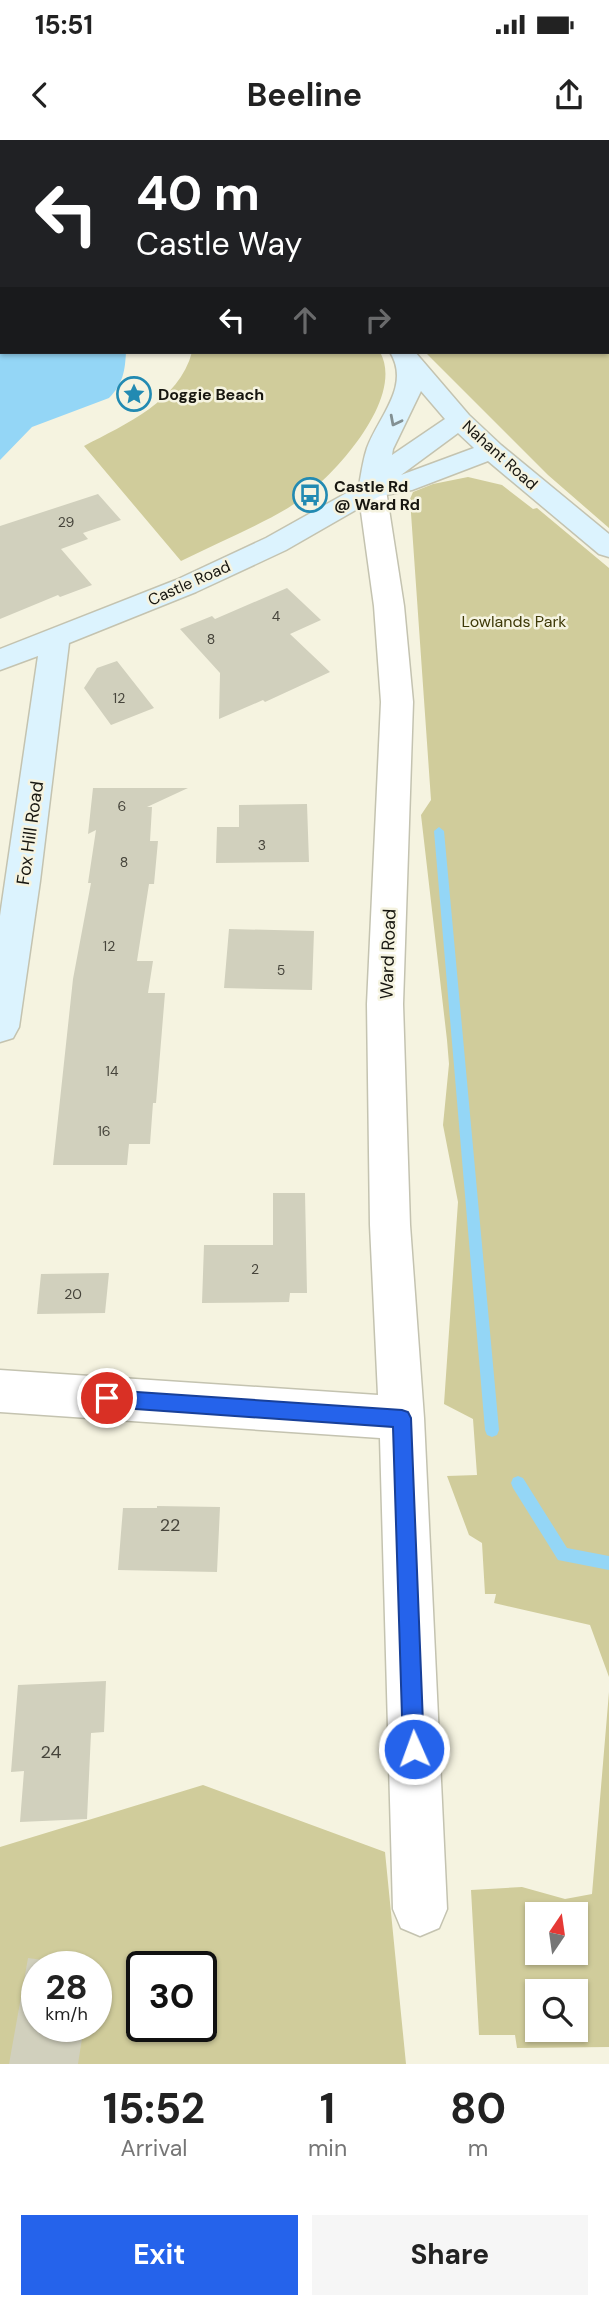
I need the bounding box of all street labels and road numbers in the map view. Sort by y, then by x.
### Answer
street label: Nahant Road [458,416,542,494]
street label: Castle Road [144,555,234,611]
street label: Fox Hill Road [11,780,49,886]
street label: Ward Road [374,908,402,1000]

